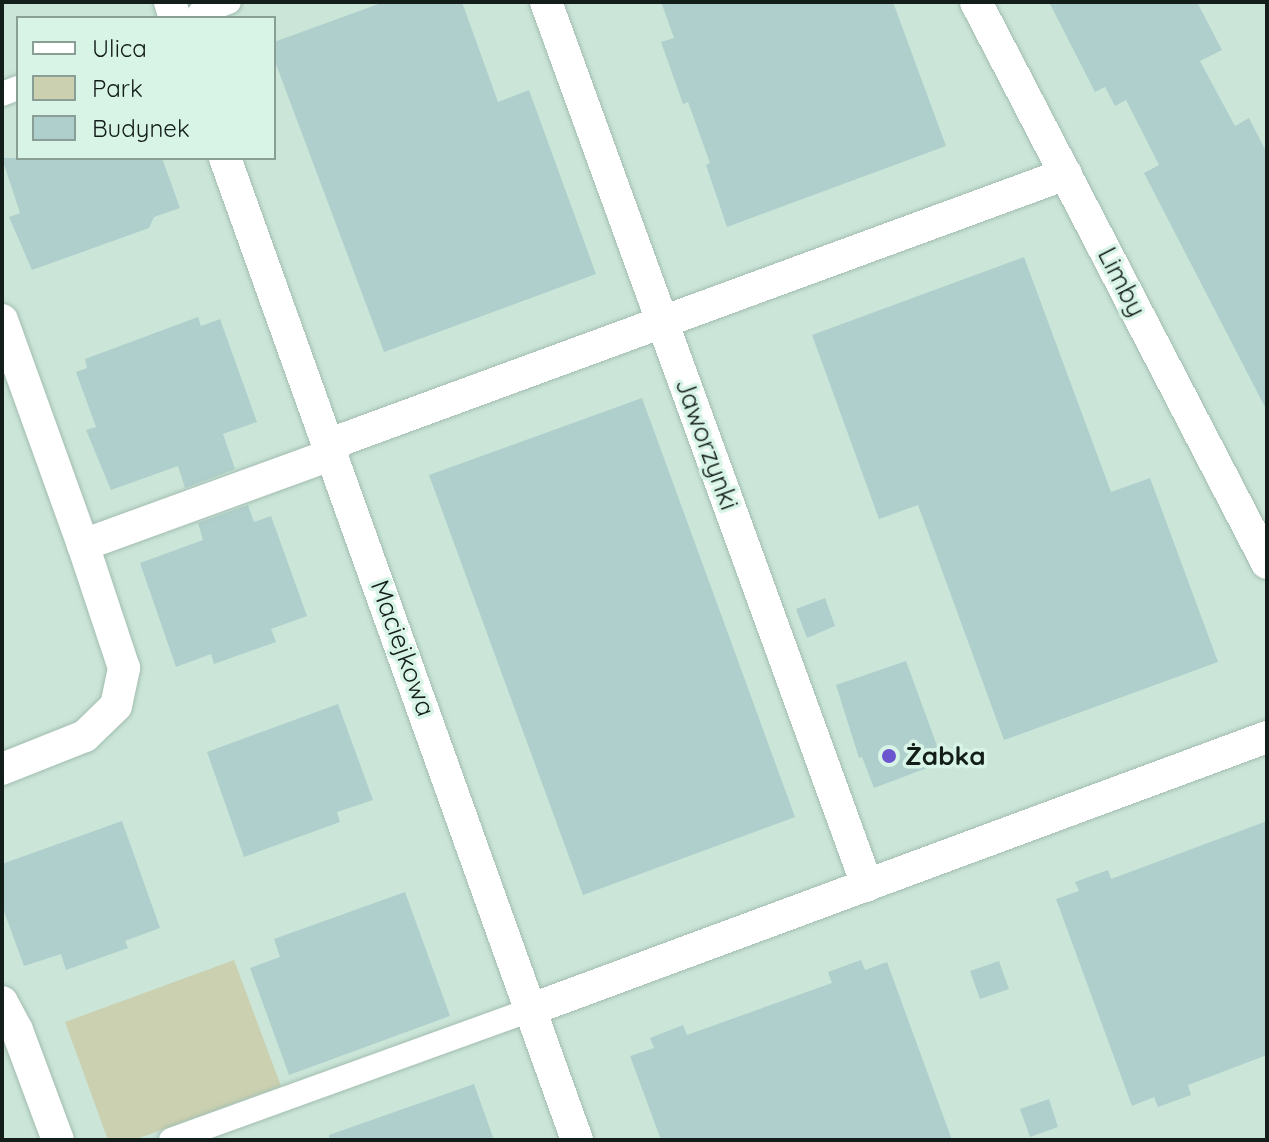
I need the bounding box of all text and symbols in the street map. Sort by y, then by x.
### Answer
legend [16,16,276,160]
text: Ulica [92,33,147,63]
text: Park [92,73,143,103]
text: Budynek [92,113,190,143]
street label: Limby [1091,242,1153,322]
street label: Jaworzynki [669,374,745,514]
street label: Maciejkowa [364,576,442,720]
place label: Żabka [905,740,986,772]
marker: Żabka [880,747,898,765]

